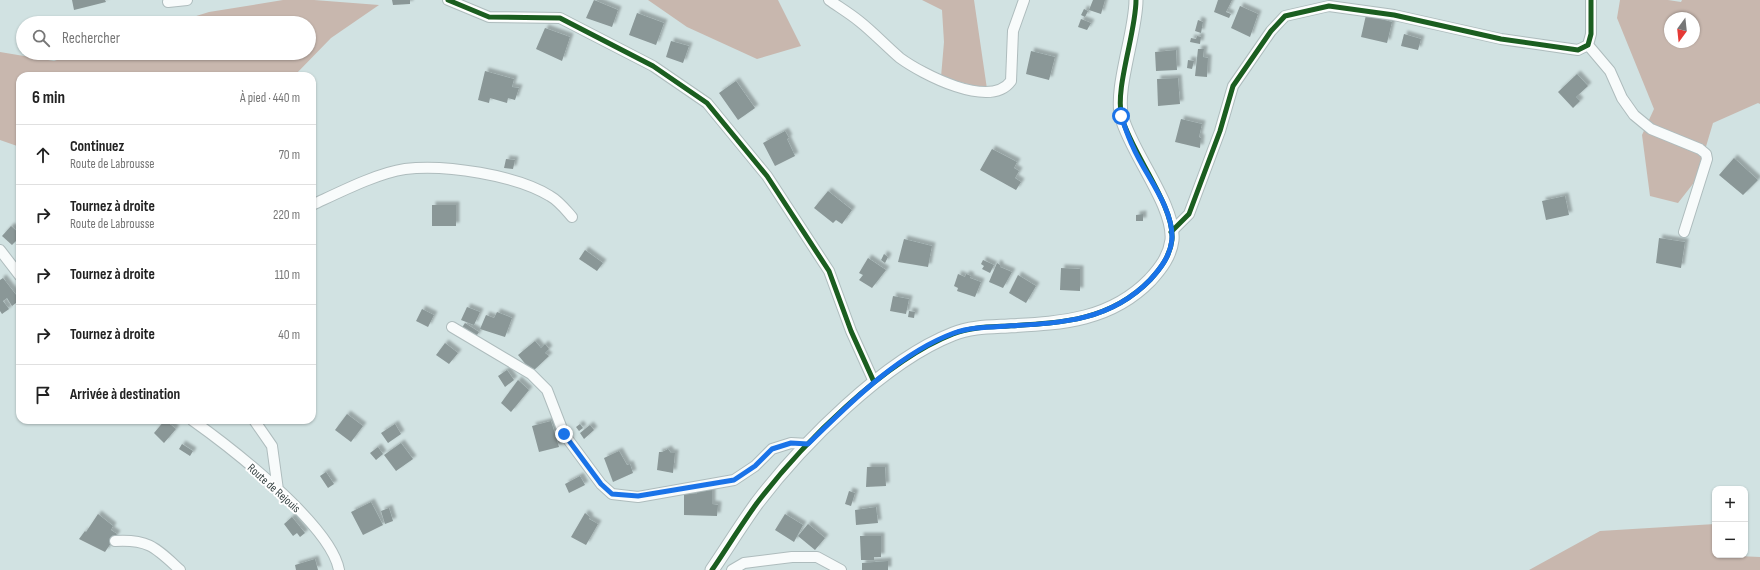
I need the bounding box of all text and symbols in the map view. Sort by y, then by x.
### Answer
north arrow [1664,12,1700,48]
search box [16,16,316,60]
icon: search [30,27,52,49]
text: Rechercher [62,29,120,48]
text: 6 min [32,88,65,108]
text: À pied · 440 m [240,90,300,106]
route start [1112,107,1130,125]
text: Continuez [70,137,124,156]
icon: ahead [32,144,54,166]
text: 70 m [279,147,300,163]
text: Route de Labrousse [70,156,155,172]
text: Tournez à droite [70,197,155,216]
icon: right [32,204,54,226]
text: 220 m [273,207,300,223]
text: Route de Labrousse [70,216,155,232]
icon: right [32,264,54,286]
text: Tournez à droite [70,265,155,284]
text: 110 m [275,267,300,283]
icon: right [32,324,54,346]
text: Tournez à droite [70,325,155,344]
text: 40 m [278,327,300,343]
icon: arrive [32,384,54,406]
text: Arrivée à destination [70,385,180,404]
route end [555,425,573,443]
street label: Route de Rejouis [244,461,303,516]
map controls [1712,486,1748,558]
button: + [1712,486,1748,522]
button: − [1712,522,1748,558]

